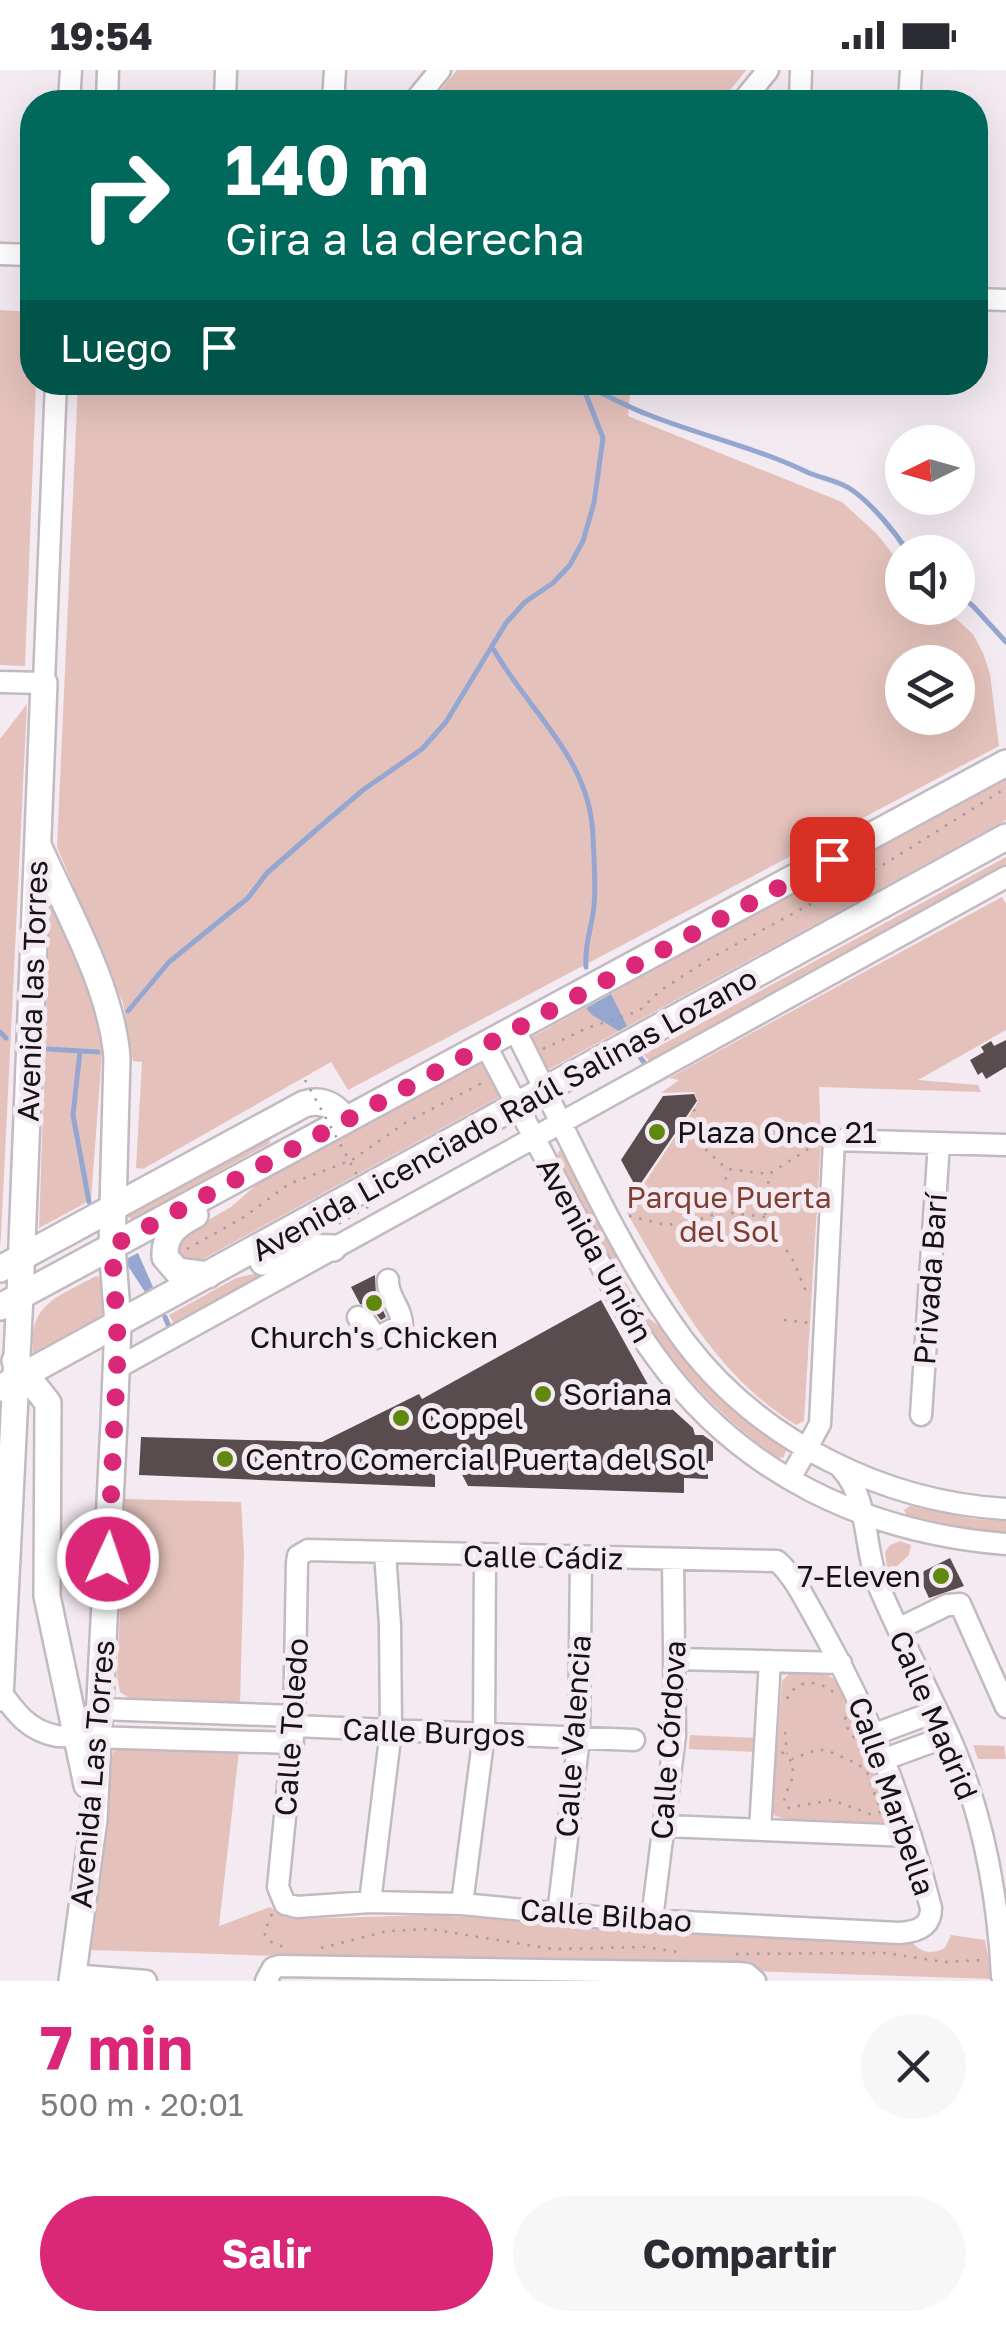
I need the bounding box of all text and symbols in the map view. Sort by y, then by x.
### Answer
text: 19:54 [50,13,153,58]
text: 140 m [225,126,429,210]
icon: right [60,130,190,260]
text: Gira a la derecha [225,211,585,265]
icon: arrive [192,320,247,375]
text: Luego [60,325,172,370]
north arrow [885,425,975,515]
map controls [885,425,975,735]
button: sound [885,535,975,625]
button: layers [885,645,975,735]
pin [790,817,875,902]
icon: arrive [805,832,860,887]
street label: Avenida las Torres [9,860,55,1122]
street label: Avenida Licenciado Raúl Salinas Lozano [245,960,763,1268]
place label: Plaza Once 21 [677,1114,877,1150]
marker: Plaza Once 21 [646,1121,668,1143]
street label: Avenida Unión [529,1151,661,1349]
park label: Parque Puerta del Sol [626,1179,832,1249]
street label: Privada Barí [906,1190,954,1366]
marker: Church's Chicken [363,1292,385,1314]
place label: Church's Chicken [250,1319,498,1355]
place label: Soriana [563,1376,672,1412]
marker: Soriana [532,1383,554,1405]
place label: Coppel [421,1400,523,1436]
marker: Coppel [390,1407,412,1429]
place label: Centro Comercial Puerta del Sol [245,1441,706,1477]
marker: Centro Comercial Puerta del Sol [214,1448,236,1470]
position arrow [56,1507,160,1611]
street label: Calle Cádiz [463,1538,623,1576]
place label: 7-Eleven [797,1558,921,1594]
marker: 7-Eleven [930,1565,952,1587]
street label: Calle Madrid [882,1625,986,1805]
street label: Calle Valencia [548,1634,598,1838]
street label: Calle Toledo [267,1637,315,1817]
street label: Avenida Las Torres [62,1638,122,1910]
street label: Calle Córdova [643,1639,693,1841]
street label: Calle Marbella [841,1692,943,1900]
street label: Calle Burgos [342,1711,526,1753]
street label: Calle Bilbao [519,1891,693,1939]
text: 7 min [40,2011,193,2083]
button: close [861,2014,966,2119]
text: 500 m · 20:01 [40,2085,244,2123]
button: Salir [40,2196,493,2311]
button: Compartir [513,2196,966,2311]

